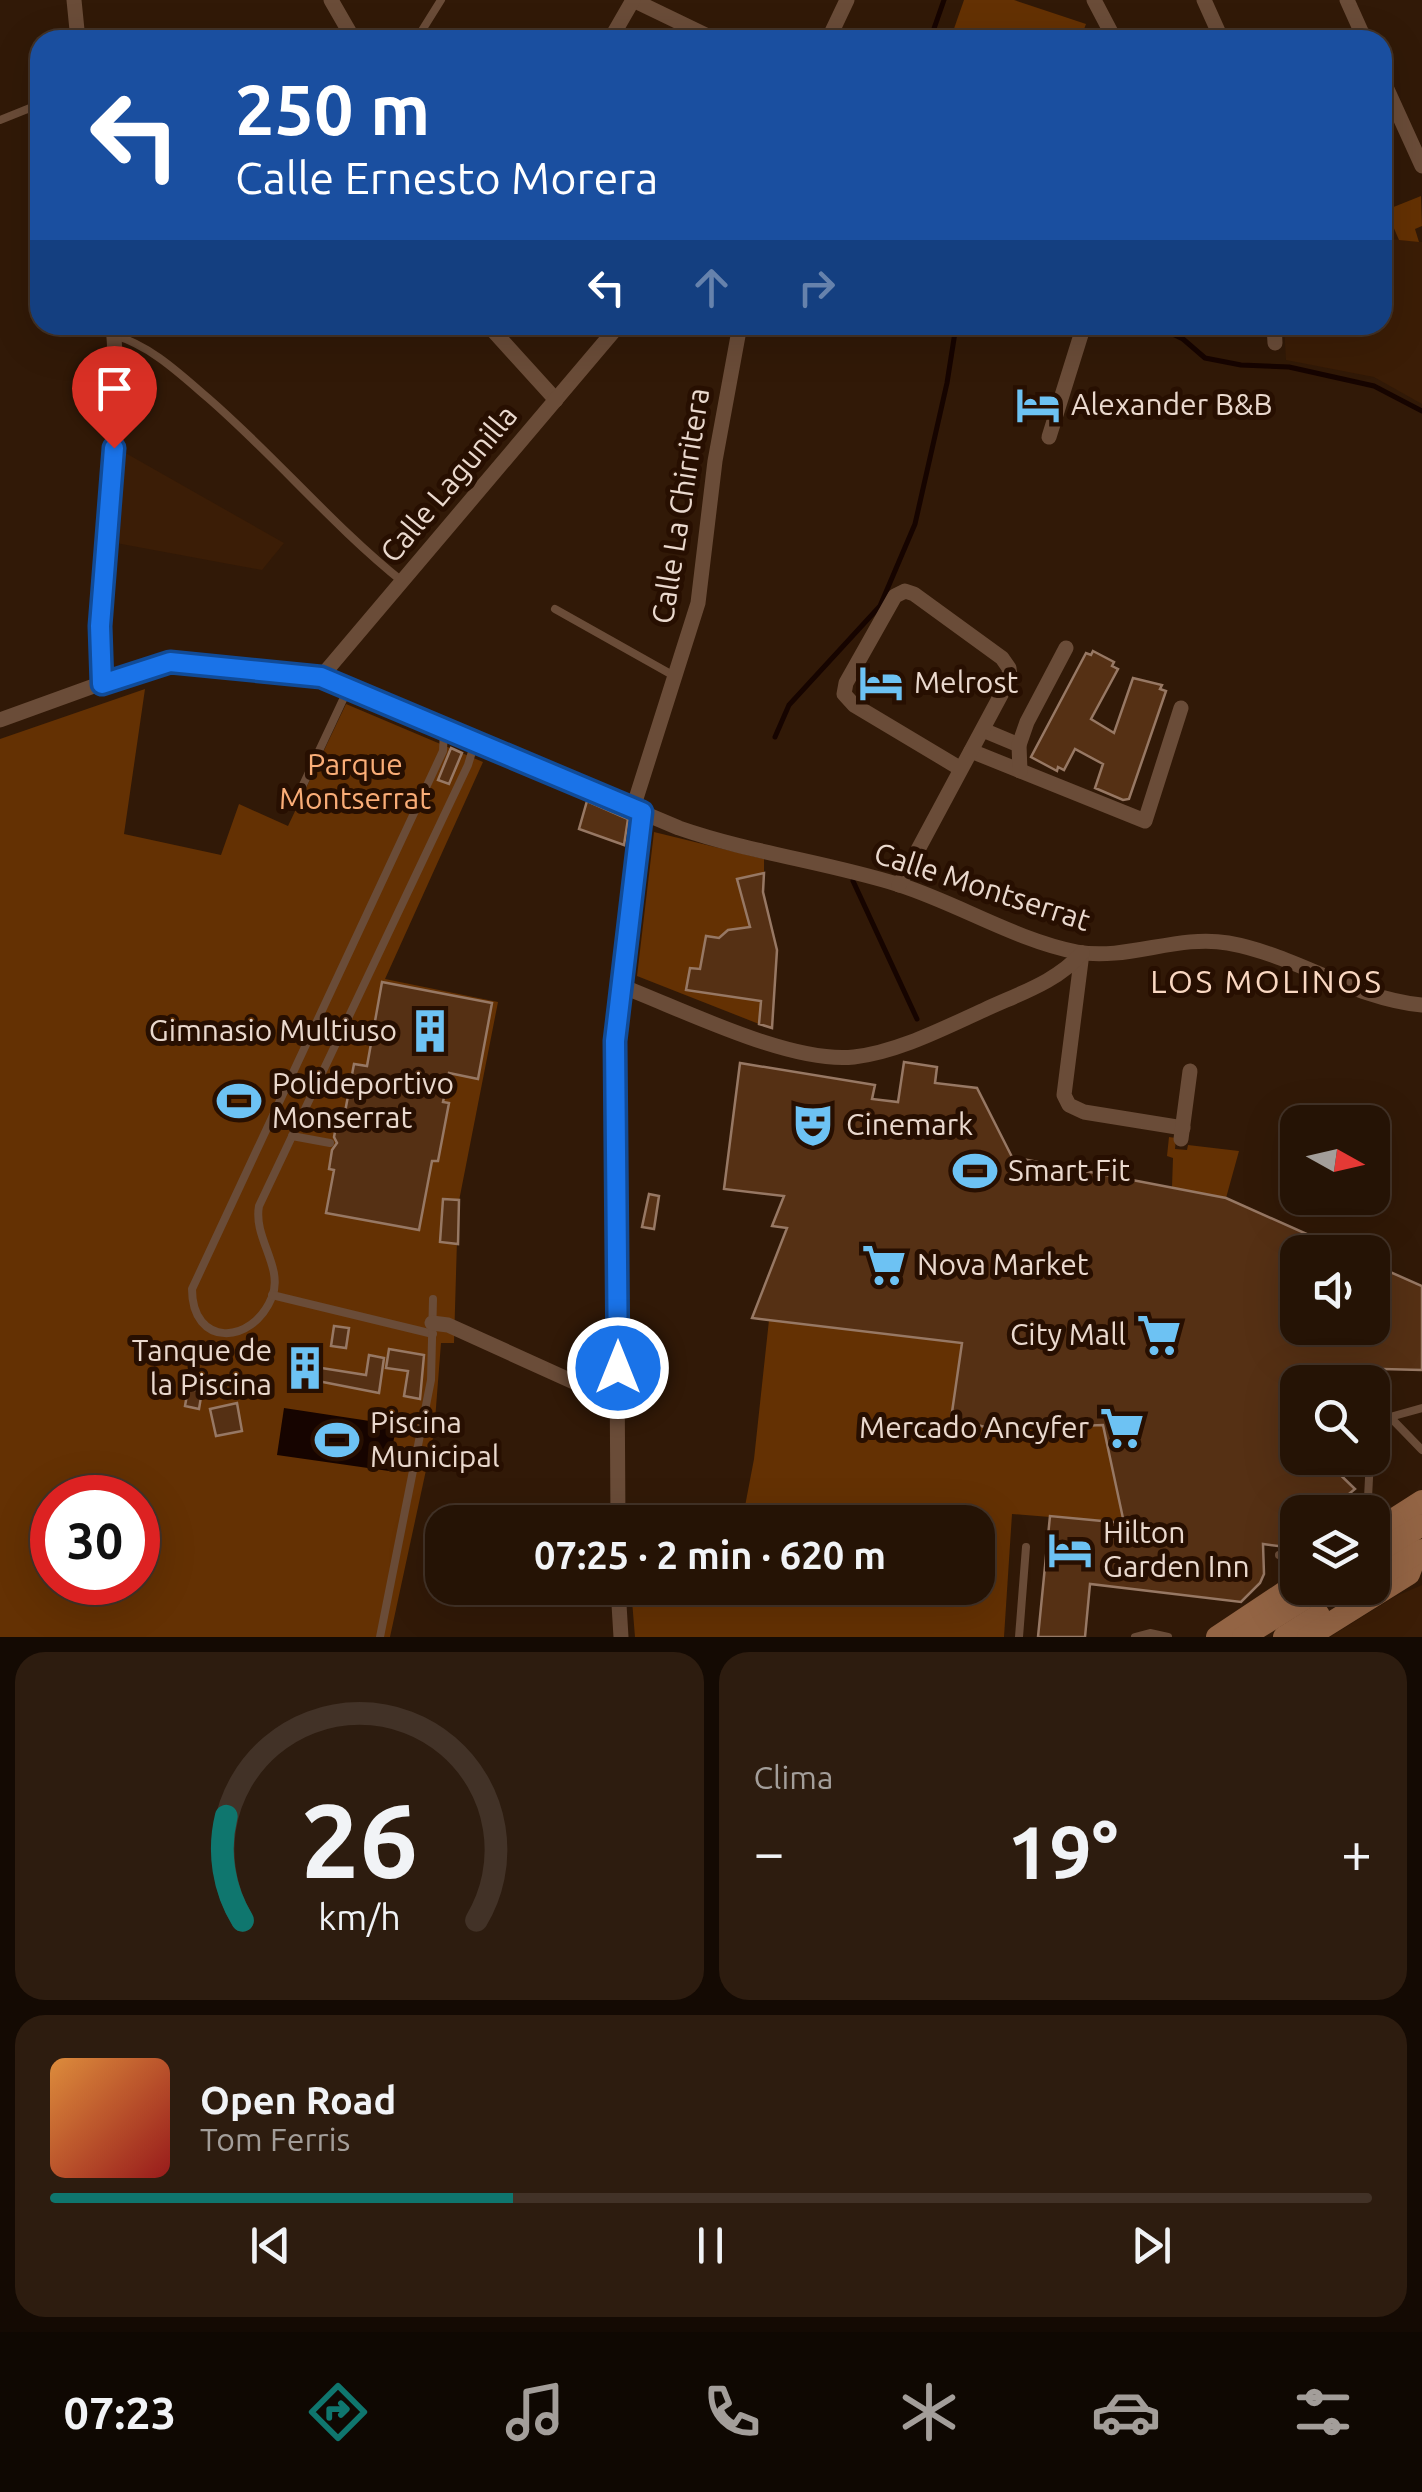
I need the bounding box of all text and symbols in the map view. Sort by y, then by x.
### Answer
icon: left [70,70,200,200]
text: 250 m [235,70,430,148]
text: Calle Ernesto Morera [235,152,659,203]
icon: left [579,260,634,315]
icon: ahead [684,260,739,315]
icon: right [789,260,844,315]
pin [72,346,157,449]
icon: arrive [87,361,142,416]
hotel icon: Alexander B&B [1014,381,1062,429]
street label: Calle La Chirritera [645,385,715,626]
place label: Alexander B&B [1071,387,1273,421]
street label: Calle Lagunilla [373,398,524,568]
hotel icon: Melrost [857,659,905,707]
place label: Melrost [914,665,1018,699]
park label: Parque Montserrat [279,747,431,815]
street label: Calle Montserrat [870,835,1095,937]
district label: LOS MOLINOS [1150,963,1384,999]
building icon: Gimnasio Multiuso [406,1007,454,1055]
place label: Gimnasio Multiuso [149,1013,397,1047]
place label: Polideportivo Monserrat [272,1066,454,1134]
sports icon: Polideportivo Monserrat [215,1077,263,1125]
theatre icon: Cinemark [789,1101,837,1149]
north arrow [1280,1105,1390,1215]
map controls [1280,1105,1390,1605]
place label: Cinemark [846,1107,973,1141]
sports icon: Smart Fit [951,1147,999,1195]
place label: Smart Fit [1008,1153,1130,1187]
button: sound [1280,1235,1390,1345]
supermarket icon: Nova Market [860,1241,908,1289]
place label: Nova Market [917,1247,1089,1281]
supermarket icon: City Mall [1135,1311,1183,1359]
position arrow [566,1316,670,1420]
place label: City Mall [1010,1317,1126,1351]
place label: Tanque de la Piscina [132,1333,272,1401]
building icon: Tanque de la Piscina [281,1344,329,1392]
button: search [1280,1365,1390,1475]
supermarket icon: Mercado Ancyfer [1098,1404,1146,1452]
place label: Piscina Municipal [370,1405,500,1473]
place label: Mercado Ancyfer [859,1410,1090,1444]
sports icon: Piscina Municipal [313,1416,361,1464]
speed limit sign: 30 [30,1475,160,1605]
button: layers [1280,1495,1390,1605]
place label: Hilton Garden Inn [1103,1515,1250,1583]
hotel icon: Hilton Garden Inn [1046,1526,1094,1574]
text: 07:25 · 2 min · 620 m [534,1534,886,1576]
text: Clima [754,1759,833,1795]
text: 26 [301,1781,418,1898]
text: 19° [1007,1809,1118,1893]
text: − [754,1821,785,1882]
text: + [1341,1821,1372,1882]
text: km/h [318,1897,401,1937]
text: Open Road [200,2079,396,2121]
text: Tom Ferris [200,2121,350,2157]
icon: previous [243,2218,298,2273]
icon: pause [683,2218,738,2273]
icon: next [1124,2218,1179,2273]
icon: directions [303,2377,373,2447]
icon: music [500,2377,570,2447]
icon: phone [697,2377,767,2447]
icon: climate [894,2377,964,2447]
icon: car [1091,2377,1161,2447]
icon: filters [1288,2377,1358,2447]
text: 07:23 [64,2387,176,2438]

